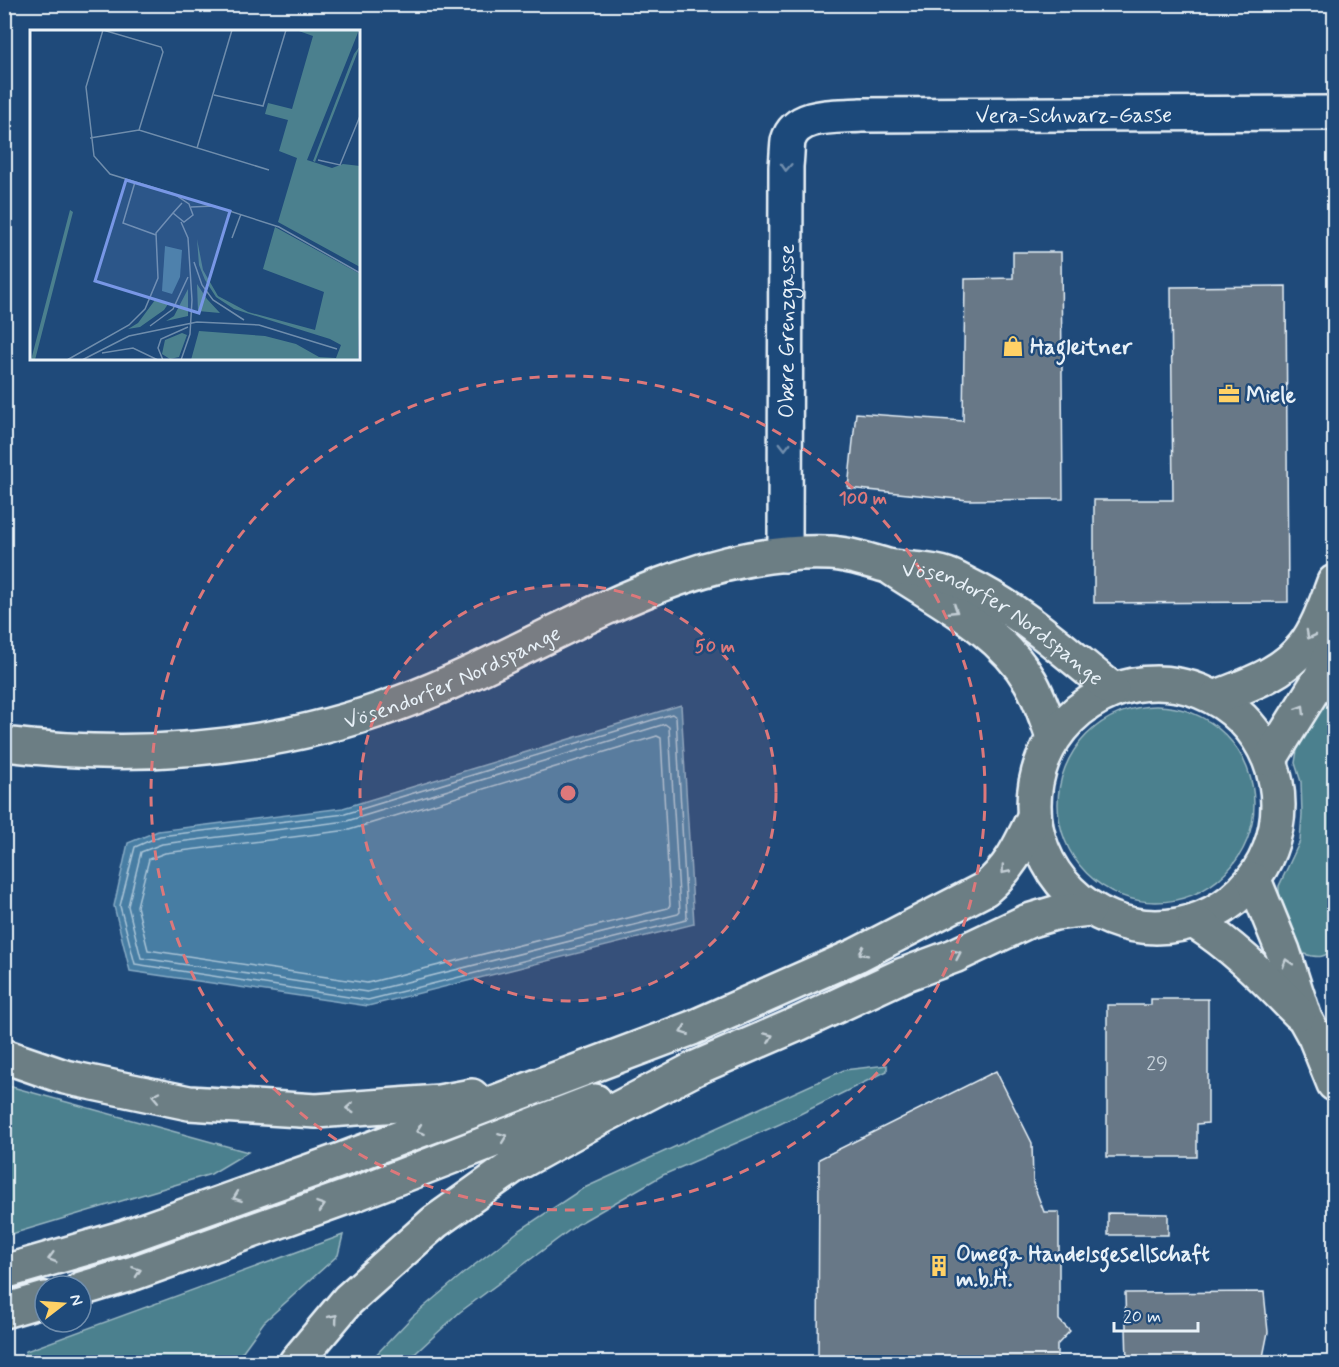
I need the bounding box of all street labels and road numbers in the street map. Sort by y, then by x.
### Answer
street label: Vera-Schwarz-Gasse [975,102,1172,131]
street label: Obere Grenzgasse [773,244,805,418]
street label: Vösendorfer Nordspange [901,556,1109,693]
street label: Vösendorfer Nordspange [341,620,566,736]

